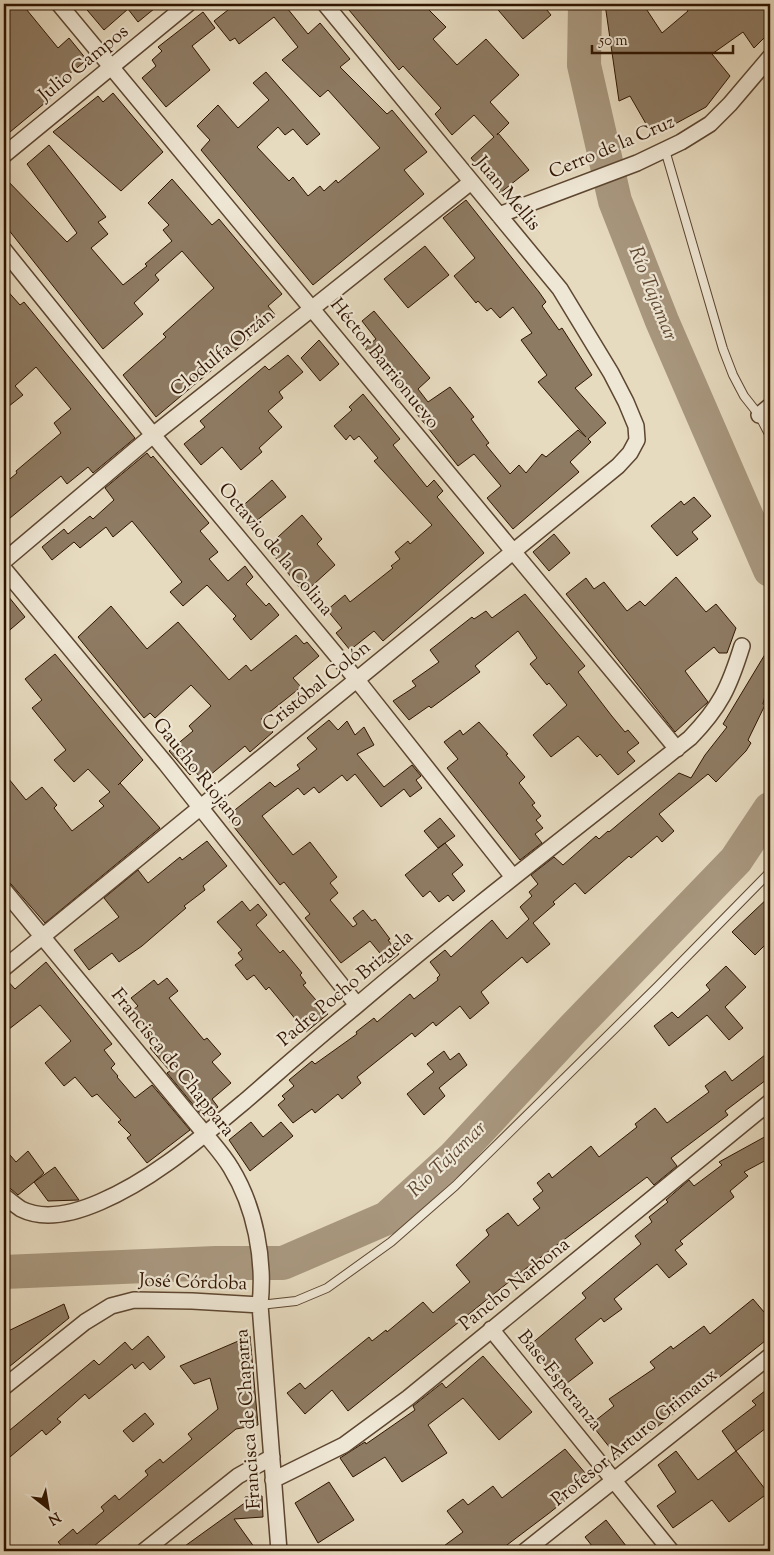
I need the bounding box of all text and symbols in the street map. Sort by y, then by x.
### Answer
street label: Julio Campos [32,19,135,109]
scale bar [592,22,733,54]
text: 50 m [598,31,628,52]
street label: Cerro de la Cruz [545,109,679,187]
street label: Juan Mellis [467,150,546,237]
water label: Río Tajamar [620,242,684,346]
street label: Héctor Barrionuevo [323,293,445,435]
street label: Clodulfa Orzán [165,302,281,404]
street label: Octavio de la Colina [211,477,339,623]
street label: Cristóbal Colón [257,635,377,739]
street label: Gaucho Riojano [145,713,251,833]
street label: Padre Pocho Brizuela [273,924,420,1054]
street label: Francisca de Chappara [104,983,240,1143]
water label: Río Tajamar [402,1115,494,1205]
street label: Pancho Narbona [454,1232,576,1338]
street label: José Córdoba [137,1268,248,1298]
street label: Base Esperanza [510,1325,608,1437]
street label: Francisca de Chaparra [229,1328,269,1510]
street label: Profesor Arturo Grimaux [546,1362,724,1514]
north arrow [22,1482,72,1532]
text: N [44,1506,64,1529]

